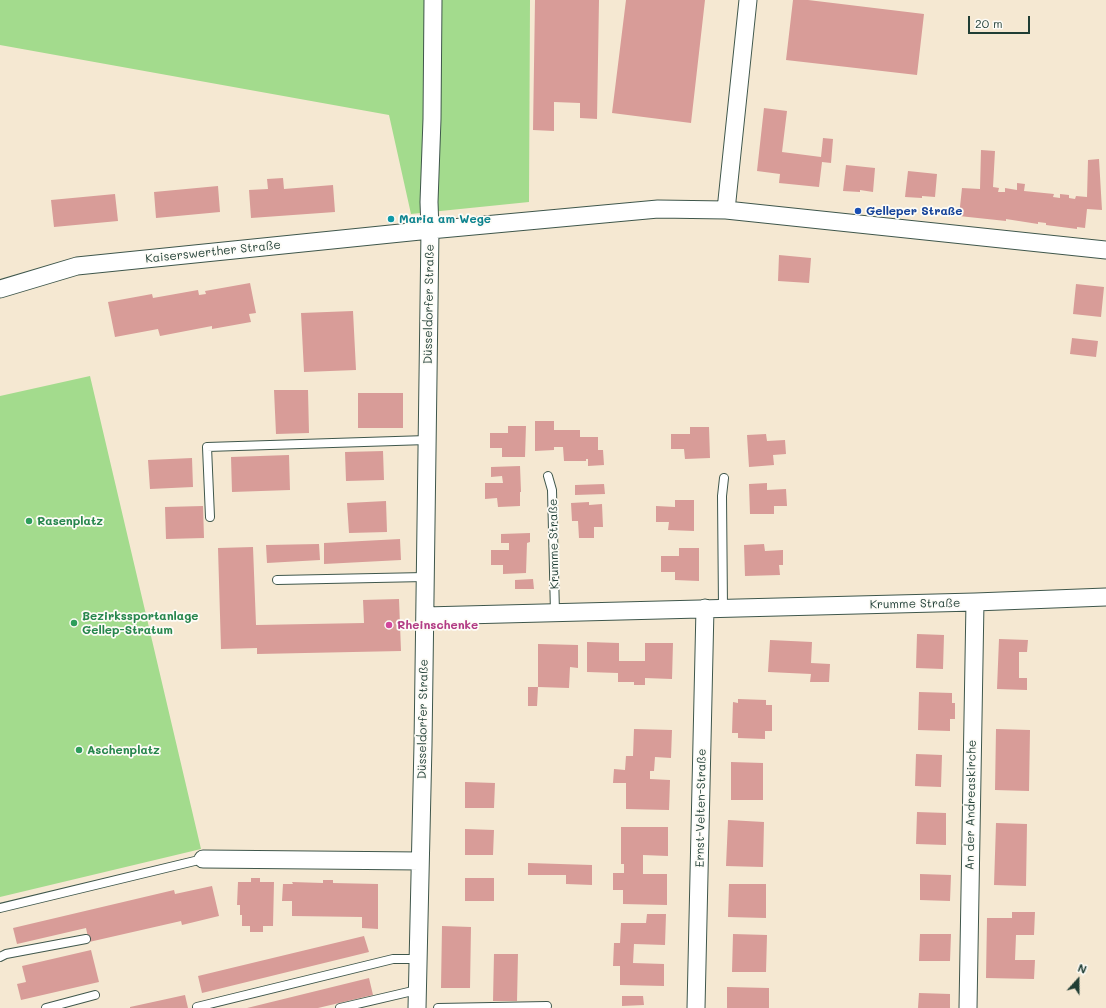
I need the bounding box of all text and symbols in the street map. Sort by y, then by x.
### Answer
scale bar [970,8,1032,34]
text: 20 m [975,15,1003,31]
place label: Gelleper Straße [866,204,962,218]
marker: Gelleper Straße [853,206,863,216]
place label: Maria am Wege [399,212,491,226]
marker: Maria am Wege [386,214,396,224]
street label: Kaiserswerther Straße [145,238,281,266]
street label: Düsseldorfer Straße [421,244,437,364]
street label: Krumme Straße [546,498,562,590]
place label: Rasenplatz [37,514,103,528]
marker: Rasenplatz [24,516,34,526]
street label: Krumme Straße [869,596,961,612]
place label: Bezirkssportanlage Gellep-Stratum [82,609,198,637]
marker: Bezirkssportanlage Gellep-Stratum [69,618,79,628]
place label: Rheinschenke [397,618,478,632]
marker: Rheinschenke [384,620,394,630]
street label: Düsseldorfer Straße [415,659,431,779]
street label: An der Andreaskirche [963,740,979,870]
place label: Aschenplatz [87,743,160,757]
marker: Aschenplatz [74,745,84,755]
street label: Ernst-Velten-Straße [693,748,709,868]
north arrow [1058,960,1098,1000]
text: N [1076,960,1089,977]

